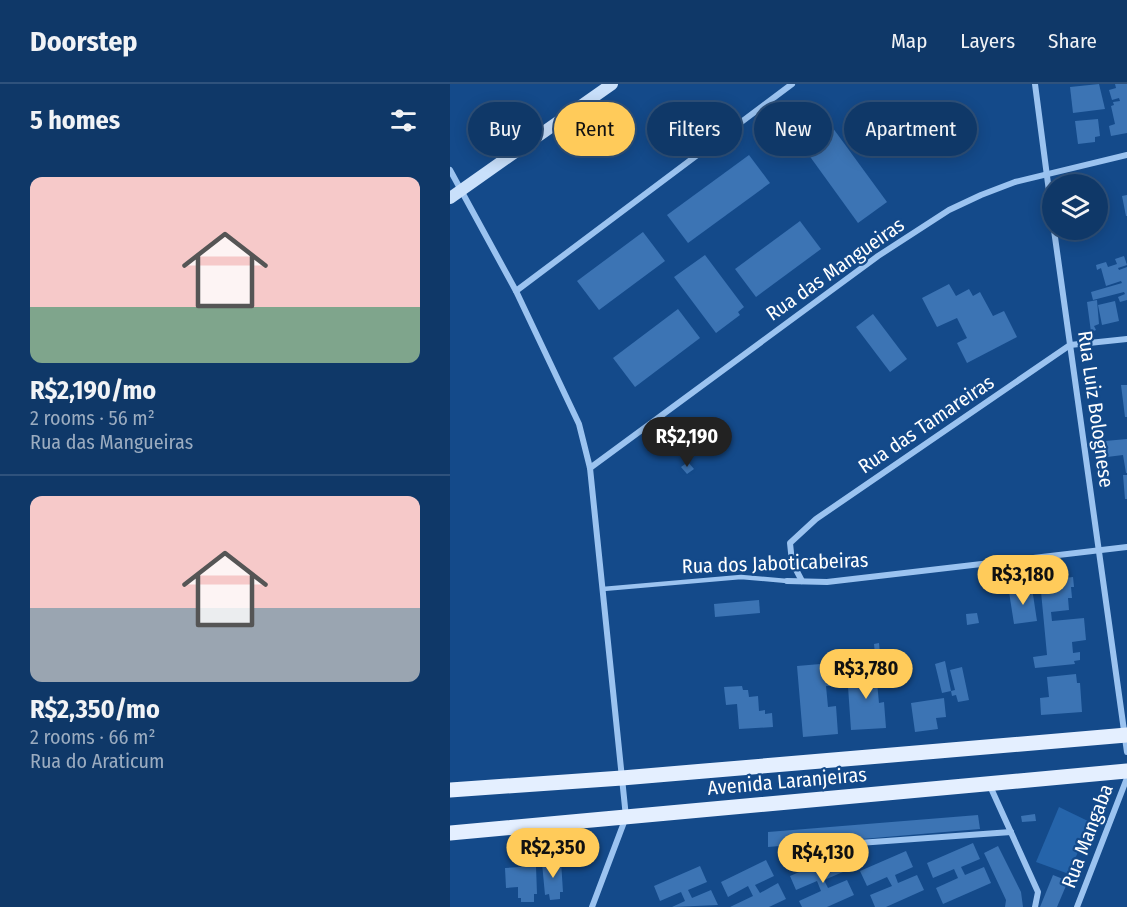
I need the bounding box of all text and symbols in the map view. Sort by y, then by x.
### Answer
text: Doorstep [30,25,138,58]
text: Map [891,28,927,54]
text: Layers [960,28,1015,54]
text: Share [1048,28,1097,54]
chip: Buy [468,102,542,156]
chip: Rent [554,102,635,156]
chip: Filters [647,102,742,156]
chip: New [754,102,832,156]
chip: Apartment [844,102,977,156]
icon: filters [387,104,420,137]
text: 5 homes [30,105,120,136]
map controls [1042,174,1108,240]
button: layers [1042,174,1108,240]
street label: Rua das Mangueiras [761,212,909,326]
icon: home [171,216,279,324]
street label: Rua Luiz Bolognese [1073,329,1119,489]
street label: Rua das Tamareiras [854,370,998,478]
text: R$2,190/mo [30,375,156,406]
text: 2 rooms · 56 m² [30,406,155,430]
pin: R$2,190 [632,417,742,468]
text: R$2,190 [656,424,718,448]
text: Rua das Mangueiras [30,430,193,454]
icon: home [171,535,279,643]
street label: Rua dos Jaboticabeiras [681,548,869,578]
pin: R$3,180 [968,555,1078,606]
text: R$3,180 [992,562,1054,586]
pin: R$3,780 [811,649,921,700]
text: R$3,780 [834,656,898,680]
text: R$2,350/mo [30,694,160,725]
text: 2 rooms · 66 m² [30,725,156,749]
text: Rua do Araticum [30,749,164,773]
street label: Avenida Laranjeiras [706,762,868,800]
street label: Rua Mangaba [1056,781,1118,891]
pin: R$2,350 [498,828,608,879]
pin: R$4,130 [768,833,878,884]
text: R$2,350 [520,835,586,859]
text: R$4,130 [792,840,854,864]

